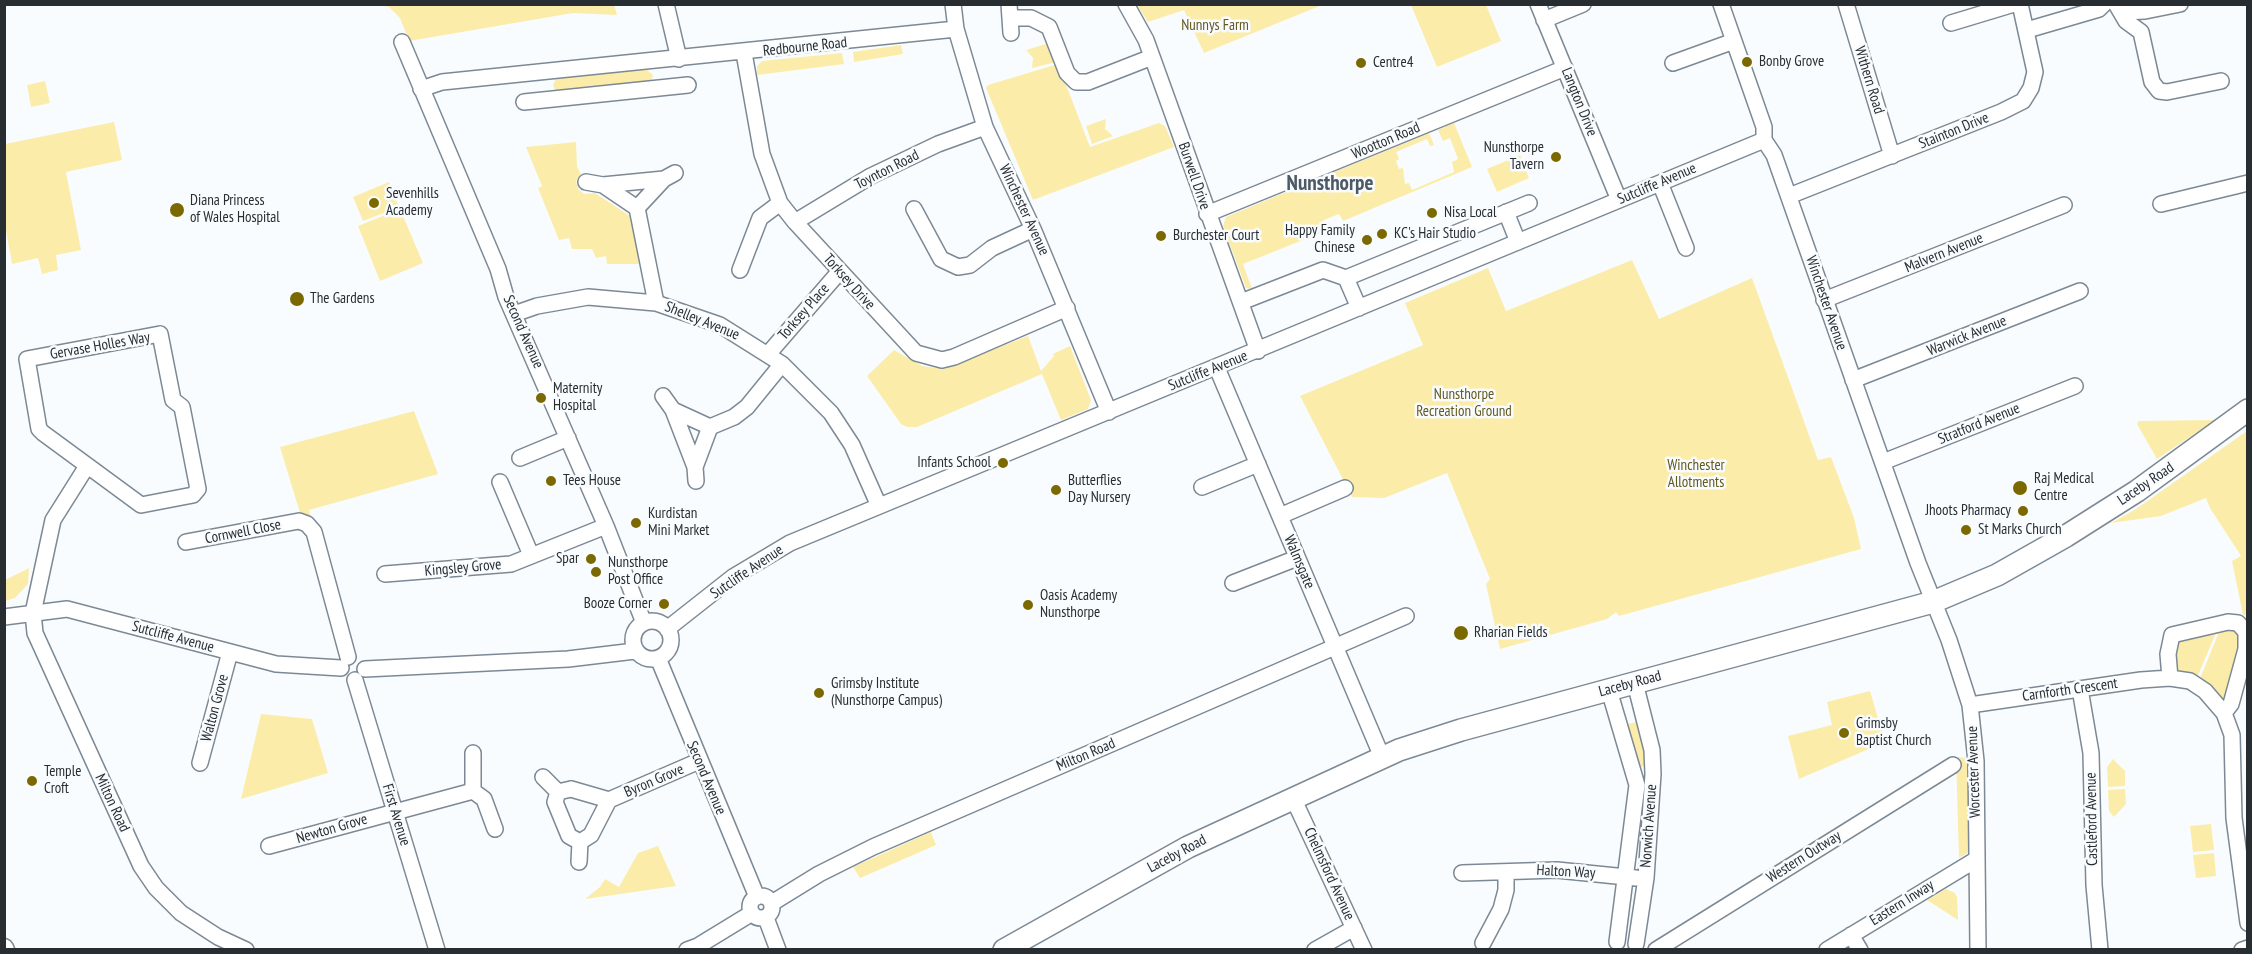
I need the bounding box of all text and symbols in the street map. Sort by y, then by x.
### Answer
park label: Nunnys Farm [1181,17,1249,35]
street label: Redbourne Road [762,34,848,60]
street label: Withern Road [1850,44,1888,116]
place label: Bonby Grove [1759,53,1824,71]
place label: Centre4 [1373,54,1413,72]
marker: Bonby Grove [1740,55,1754,69]
marker: Centre4 [1354,56,1368,70]
street label: Langton Drive [1557,65,1601,139]
street label: Stainton Drive [1916,109,1992,153]
street label: Wootton Road [1349,119,1423,163]
place label: Nunsthorpe Tavern [1484,139,1544,174]
street label: Burwell Drive [1174,140,1214,212]
street label: Toynton Road [852,146,922,194]
marker: Nunsthorpe Tavern [1549,150,1563,164]
street label: Sutcliffe Avenue [1615,159,1699,209]
street label: Winchester Avenue [995,162,1053,258]
district label: Nunsthorpe [1287,171,1373,197]
place label: Sevenhills Academy [386,185,439,220]
place label: Diana Princess of Wales Hospital [190,192,280,227]
marker: Sevenhills Academy [367,196,381,210]
marker: Diana Princess of Wales Hospital [168,201,186,219]
place label: Nisa Local [1444,204,1496,222]
marker: Nisa Local [1425,206,1439,220]
place label: Happy Family Chinese [1285,222,1355,257]
place label: KC's Hair Studio [1394,225,1476,243]
place label: Burchester Court [1173,227,1259,245]
marker: KC's Hair Studio [1375,227,1389,241]
marker: Burchester Court [1154,229,1168,243]
street label: Malvern Avenue [1902,229,1986,277]
marker: Happy Family Chinese [1360,233,1374,247]
street label: Torksey Drive [819,250,879,314]
street label: Winchester Avenue [1801,253,1851,353]
street label: Torksey Place [775,280,833,344]
marker: The Gardens [288,290,306,308]
place label: The Gardens [310,290,375,308]
street label: Second Avenue [499,293,547,371]
street label: Shelley Avenue [662,298,742,344]
street label: Warwick Avenue [1925,312,2009,360]
street label: Gervase Holles Way [49,328,151,364]
street label: Sutcliffe Avenue [1166,347,1250,395]
place label: Maternity Hospital [553,380,602,415]
park label: Nunsthorpe Recreation Ground [1416,386,1512,421]
marker: Maternity Hospital [534,391,548,405]
street label: Stratford Avenue [1935,399,2023,449]
place label: Infants School [917,454,991,472]
marker: Infants School [996,456,1010,470]
park label: Winchester Allotments [1667,457,1725,492]
street label: Laceby Road [2114,459,2178,509]
place label: Raj Medical Centre [2034,470,2094,505]
place label: Tees House [563,472,621,490]
place label: Butterflies Day Nursery [1068,472,1130,507]
marker: Tees House [544,474,558,488]
marker: Raj Medical Centre [2011,479,2029,497]
marker: Butterflies Day Nursery [1049,483,1063,497]
place label: Jhoots Pharmacy [1925,502,2011,520]
marker: Jhoots Pharmacy [2016,504,2030,518]
place label: Kurdistan Mini Market [648,505,709,540]
street label: Cornwell Close [204,516,282,548]
marker: Kurdistan Mini Market [629,516,643,530]
place label: St Marks Church [1978,521,2061,539]
marker: St Marks Church [1959,523,1973,537]
street label: Walmsgate [1280,532,1318,592]
street label: Sutcliffe Avenue [707,541,787,603]
place label: Spar [556,550,579,568]
marker: Spar [584,552,598,566]
place label: Nunsthorpe Post Office [608,554,668,589]
street label: Kingsley Grove [424,556,502,580]
marker: Nunsthorpe Post Office [589,565,603,579]
place label: Oasis Academy Nunsthorpe [1040,587,1117,622]
place label: Booze Corner [584,595,652,613]
marker: Booze Corner [657,597,671,611]
marker: Oasis Academy Nunsthorpe [1021,598,1035,612]
street label: Sutcliffe Avenue [130,617,216,657]
marker: Rharian Fields [1452,624,1470,642]
place label: Rharian Fields [1474,624,1548,642]
street label: Laceby Road [1597,667,1663,701]
street label: Walton Grove [197,672,233,744]
street label: Carnforth Crescent [2021,674,2119,706]
place label: Grimsby Institute (Nunsthorpe Campus) [831,675,942,710]
marker: Grimsby Institute (Nunsthorpe Campus) [812,686,826,700]
place label: Grimsby Baptist Church [1856,715,1931,750]
marker: Grimsby Baptist Church [1837,726,1851,740]
street label: Worcester Avenue [1963,726,1985,818]
street label: Milton Road [1054,735,1118,775]
street label: Second Avenue [682,738,730,818]
street label: Byron Grove [622,760,686,802]
place label: Temple Croft [44,763,81,798]
street label: Milton Road [91,771,133,835]
street label: Castleford Avenue [2082,772,2102,866]
marker: Temple Croft [25,774,39,788]
street label: First Avenue [378,782,414,848]
street label: Norwich Avenue [1637,784,1661,868]
street label: Newton Grove [294,810,370,848]
street label: Chelmsford Avenue [1300,825,1358,923]
street label: Western Outway [1764,827,1844,887]
street label: Laceby Road [1144,831,1210,877]
street label: Halton Way [1536,861,1596,883]
street label: Eastern Inway [1867,876,1937,930]

